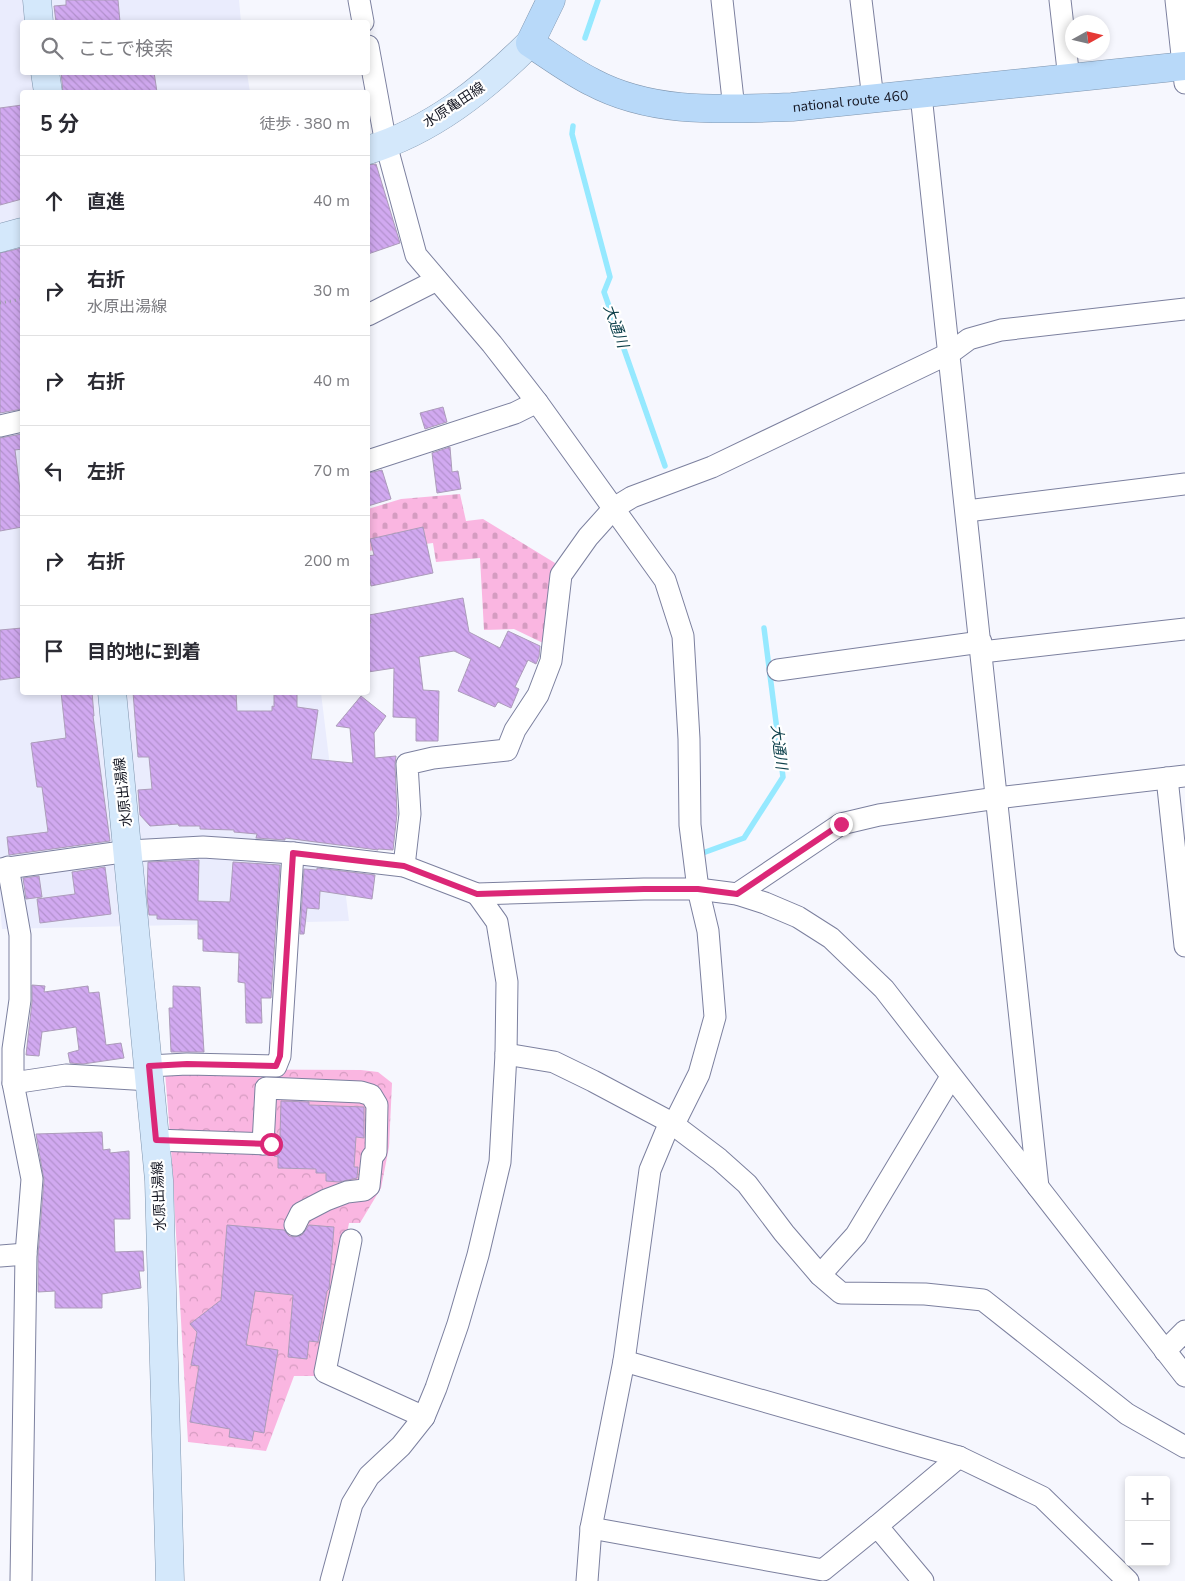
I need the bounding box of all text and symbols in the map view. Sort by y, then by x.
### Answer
north arrow [1065,15,1110,60]
search box [20,20,370,75]
icon: search [38,34,66,62]
text: ここで検索 [78,36,173,62]
street label: 水原亀田線 [419,78,489,132]
street label: national route 460 [792,85,909,116]
text: 5 分 [40,110,79,138]
text: 徒歩 · 380 m [260,113,350,135]
icon: ahead [40,187,68,215]
text: 直進 [87,189,125,215]
text: 40 m [313,190,350,212]
text: 右折 [87,267,125,293]
icon: right [40,277,68,305]
text: 30 m [313,280,350,302]
text: 水原出湯線 [87,296,167,318]
water label: 大通川 [599,301,634,352]
icon: right [40,367,68,395]
text: 右折 [87,369,125,395]
text: 40 m [313,370,350,392]
icon: left [40,457,68,485]
text: 左折 [87,459,125,485]
text: 70 m [313,460,350,482]
icon: right [40,547,68,575]
text: 右折 [87,549,125,575]
text: 200 m [303,550,350,572]
icon: arrive [40,637,68,665]
text: 目的地に到着 [87,639,201,665]
water label: 大通川 [766,723,792,773]
street label: 水原出湯線 [110,756,136,828]
route end [830,813,853,836]
route start [260,1133,283,1156]
street label: 水原出湯線 [148,1161,170,1231]
map controls [1125,1476,1170,1566]
button: + [1125,1476,1170,1521]
button: − [1125,1521,1170,1566]

